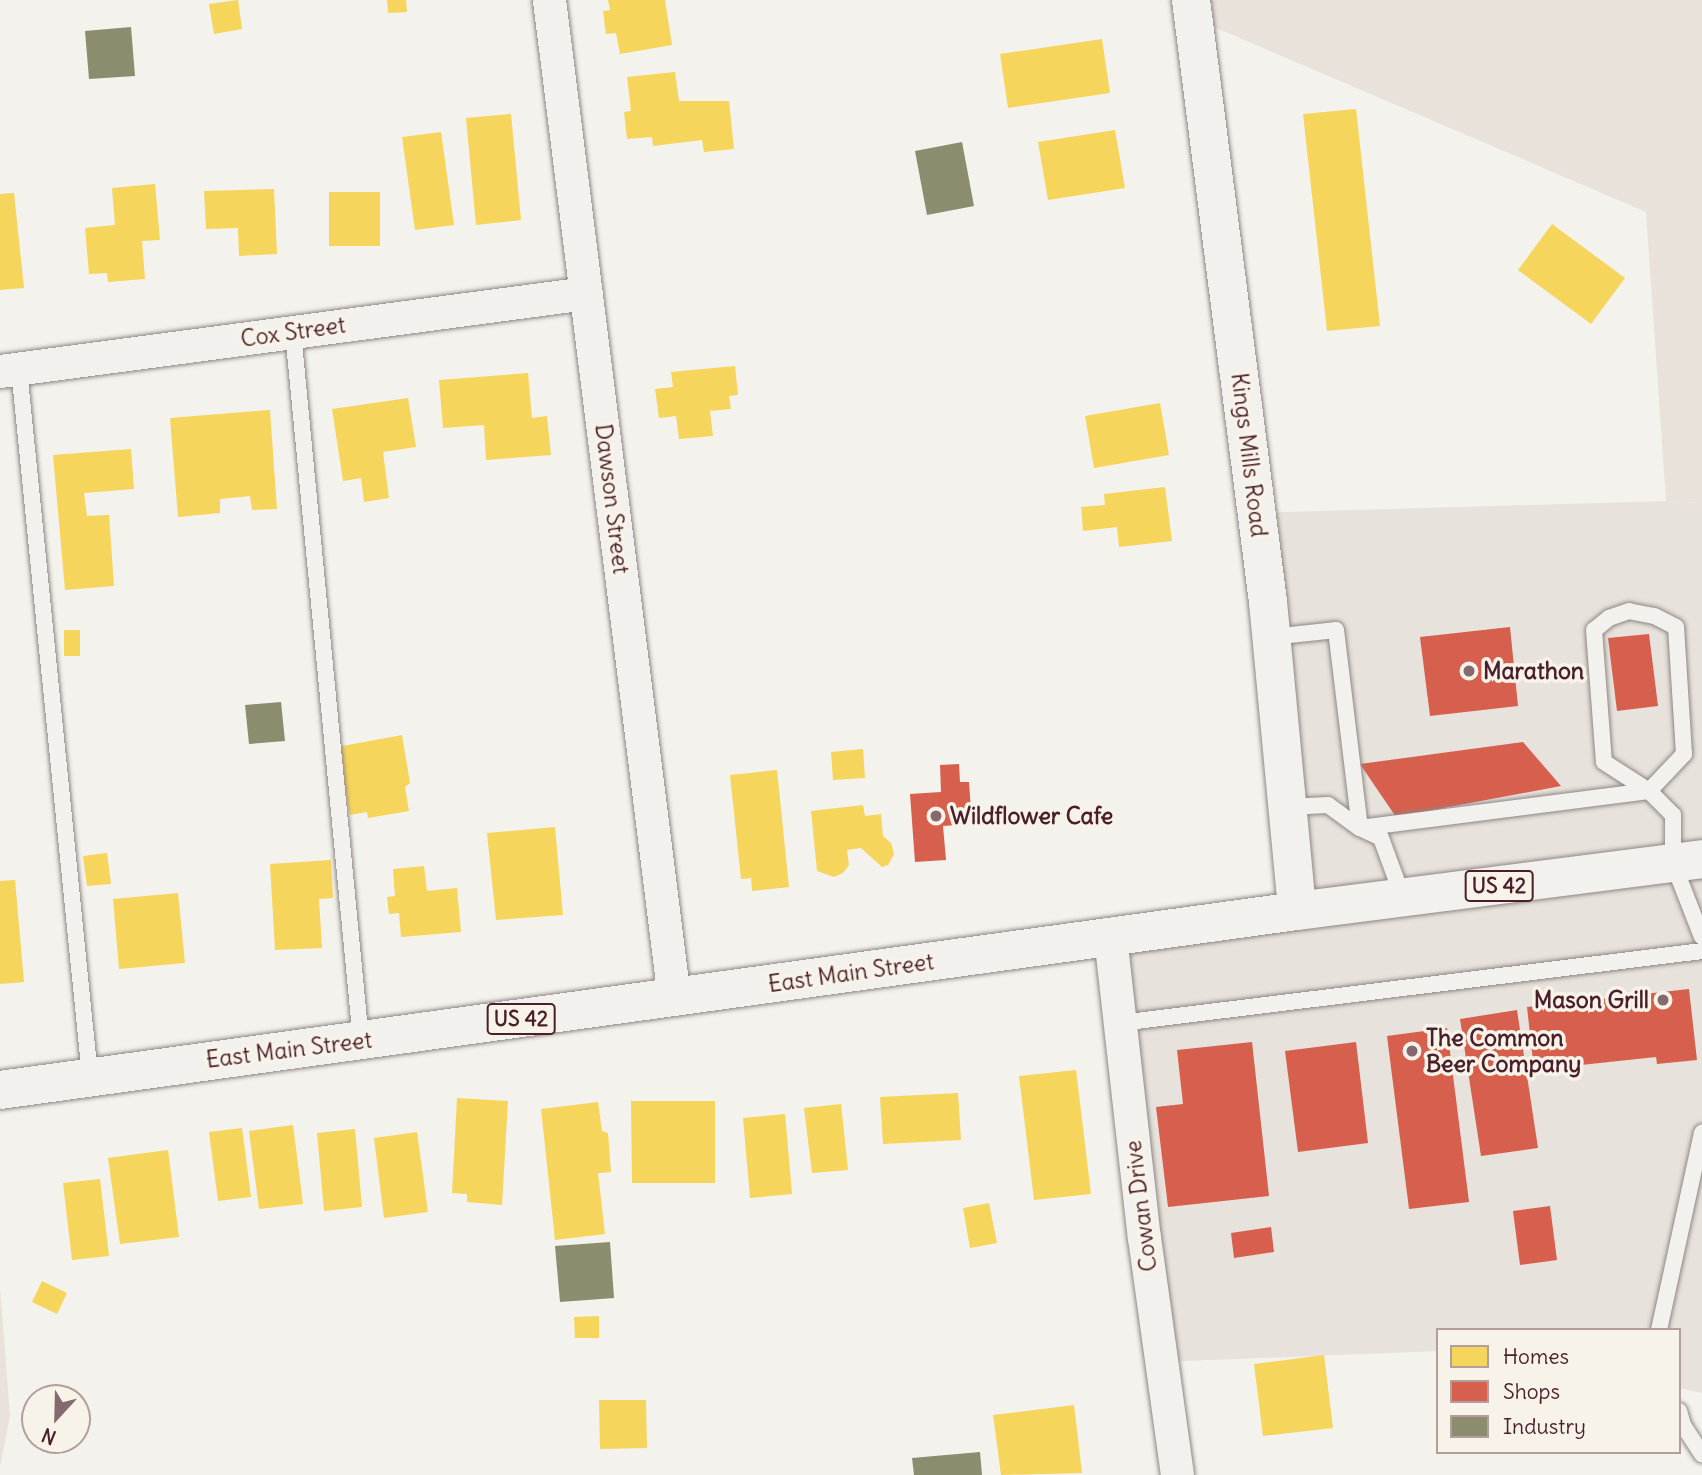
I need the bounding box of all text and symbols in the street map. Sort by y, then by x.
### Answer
street label: Cox Street [239,311,347,353]
street label: Kings Mills Road [1225,371,1273,539]
street label: Dawson Street [589,422,635,576]
place label: Marathon [1483,657,1584,685]
marker: Marathon [1461,663,1477,679]
place label: Wildflower Cafe [950,802,1113,830]
marker: Wildflower Cafe [928,808,944,824]
road number: US 42 [1464,868,1534,903]
street label: East Main Street [766,948,936,998]
place label: Mason Grill [1534,986,1649,1014]
marker: Mason Grill [1655,992,1671,1008]
road number: US 42 [486,1002,556,1036]
place label: The Common Beer Company [1426,1024,1581,1078]
street label: East Main Street [204,1026,374,1074]
marker: The Common Beer Company [1404,1043,1420,1059]
street label: Cowan Drive [1119,1139,1163,1273]
legend [1436,1328,1681,1454]
text: Homes [1503,1343,1569,1370]
text: Shops [1503,1378,1560,1405]
north arrow [21,1384,91,1454]
text: Industry [1503,1413,1586,1440]
text: N [38,1423,59,1450]

